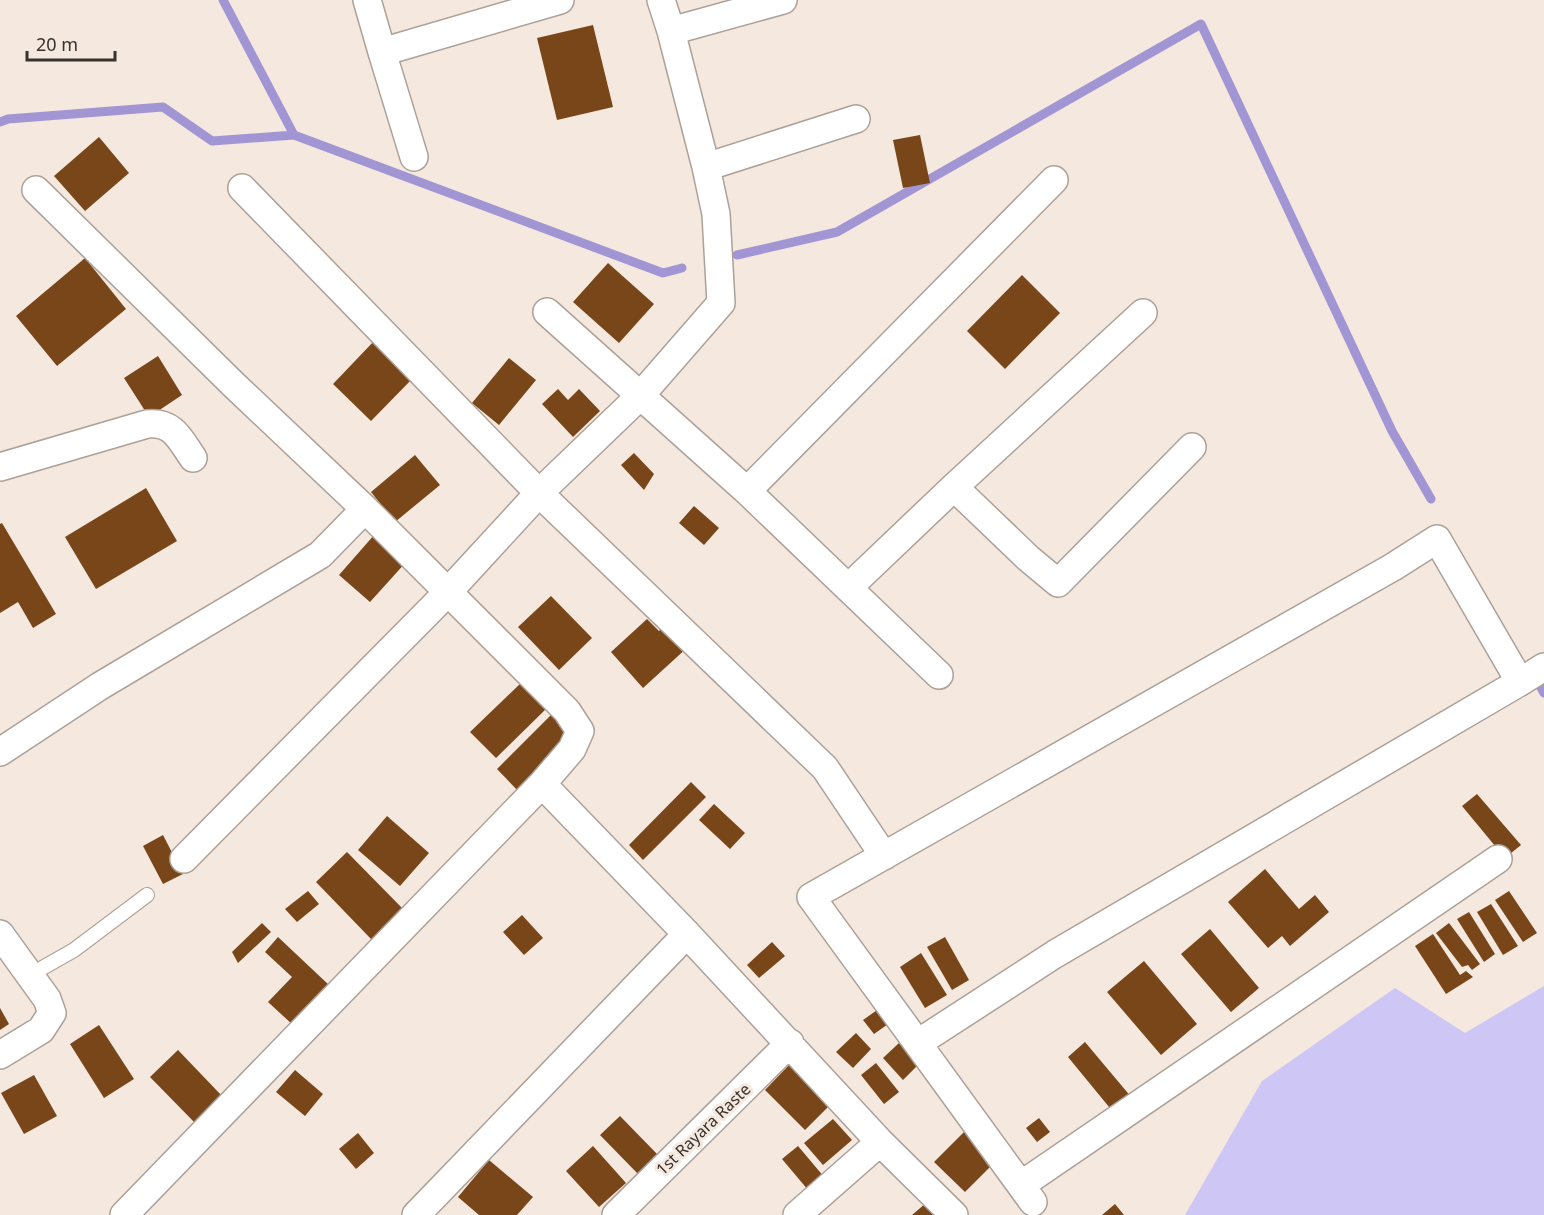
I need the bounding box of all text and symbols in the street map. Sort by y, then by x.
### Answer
scale bar [27,24,116,62]
text: 20 m [36,32,78,56]
street label: 1st Rayara Raste [651,1078,755,1180]

